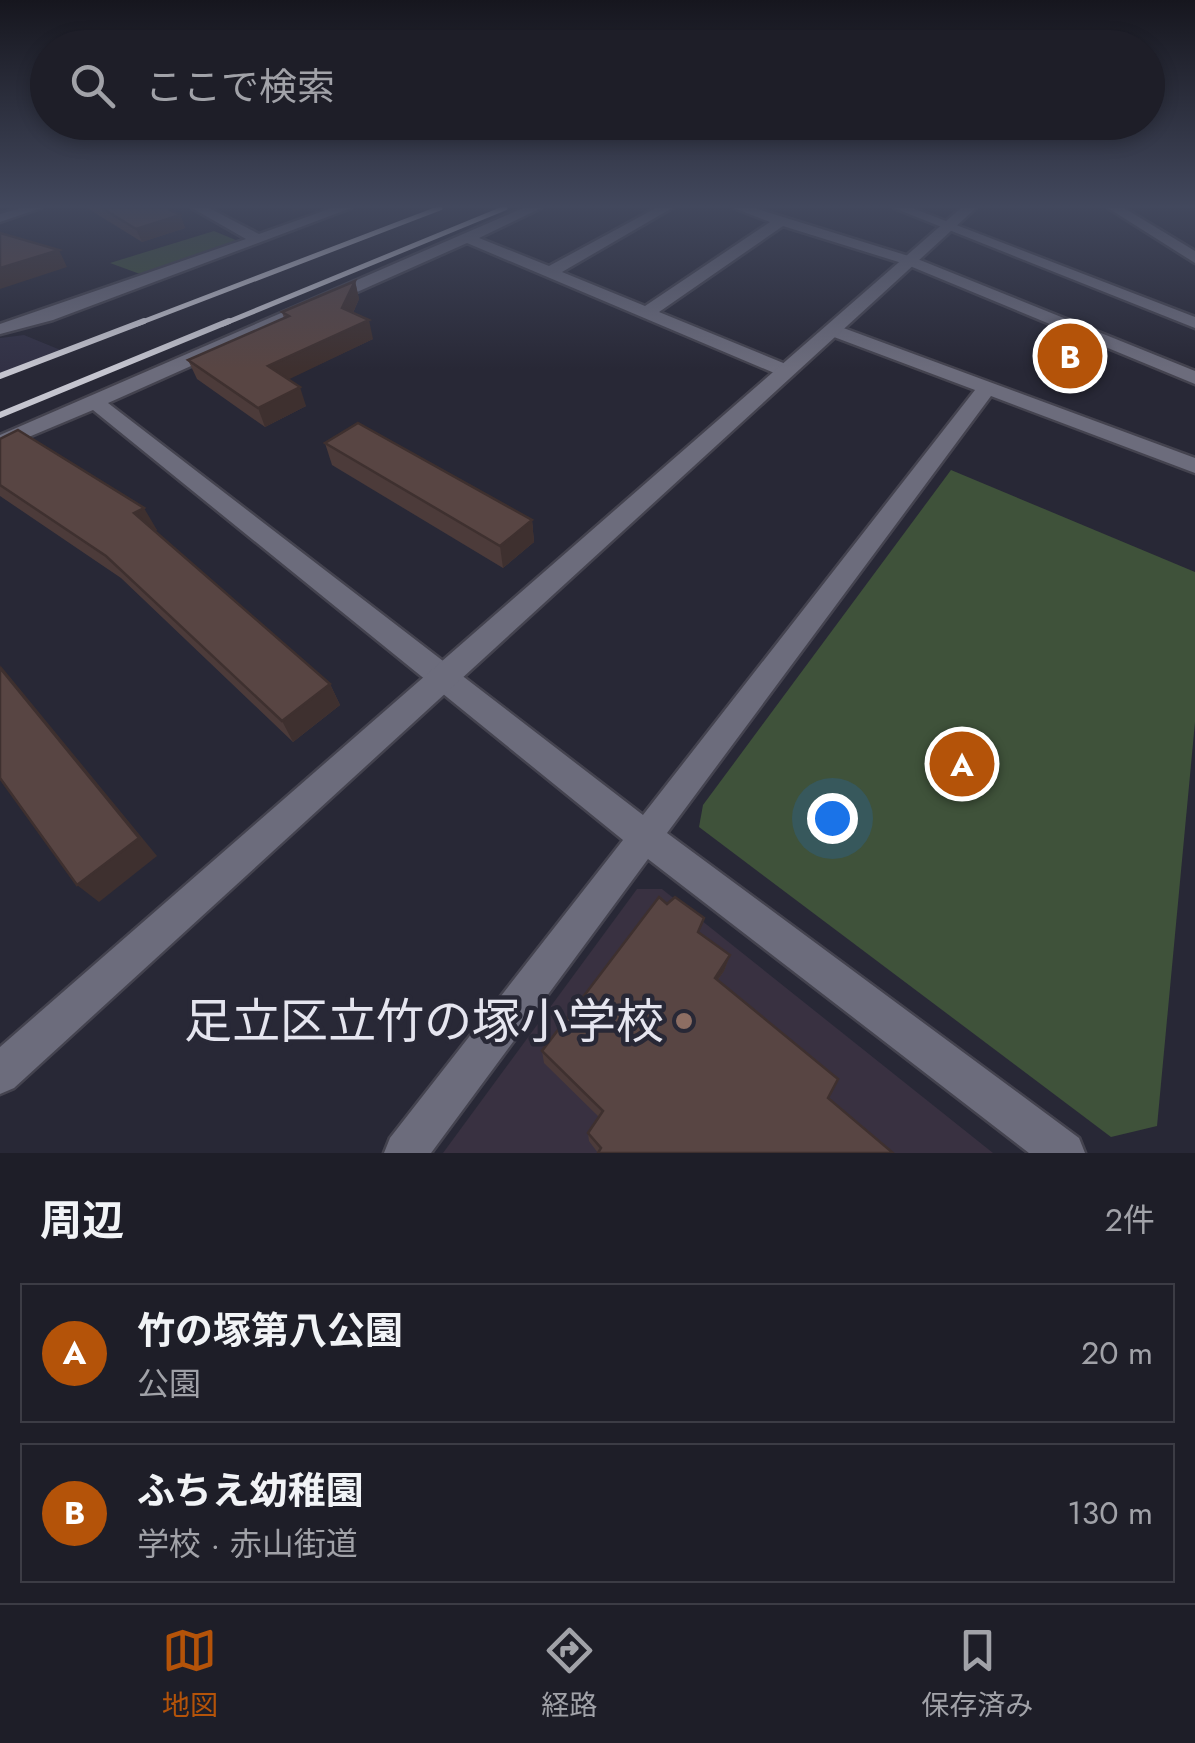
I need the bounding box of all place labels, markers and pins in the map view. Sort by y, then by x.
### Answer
pin: B [1038,318,1102,394]
pin: A [930,726,994,802]
place label: 足立区立竹の塚小学校 [184,987,664,1056]
marker: 足立区立竹の塚小学校 [673,1010,695,1032]

